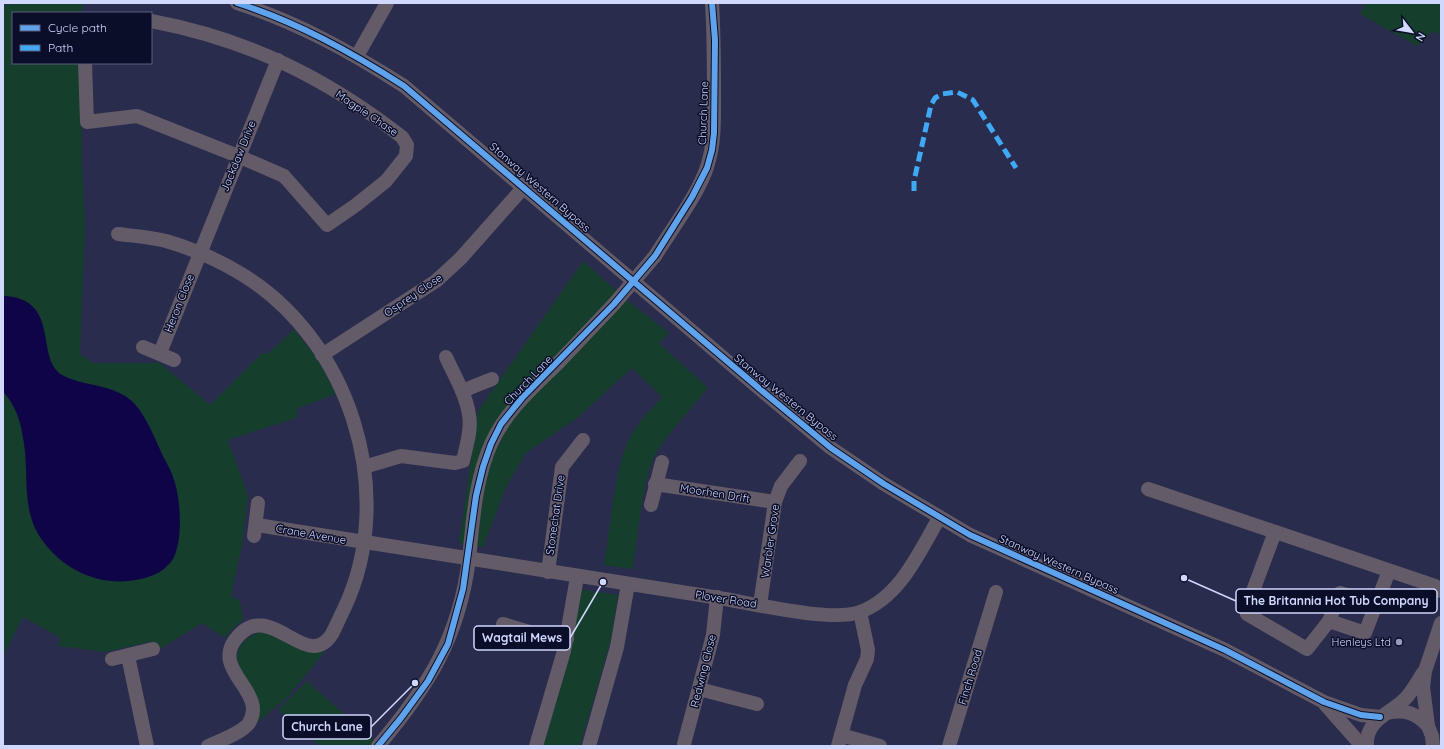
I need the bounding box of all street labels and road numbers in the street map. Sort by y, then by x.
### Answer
street label: Church Lane [695,81,711,145]
street label: Magpie Chase [333,87,401,139]
street label: Jackdaw Drive [217,118,259,194]
street label: Stanway Western Bypass [487,139,593,235]
street label: Osprey Close [381,270,445,320]
street label: Heron Close [161,272,197,334]
street label: Stanway Western Bypass [731,351,841,443]
street label: Church Lane [501,352,555,408]
street label: Stonechat Drive [542,474,568,556]
street label: Moorhen Drift [679,481,751,505]
street label: Warbler Grove [758,503,782,579]
street label: Crane Avenue [275,521,347,547]
street label: Stanway Western Bypass [997,531,1121,597]
street label: Plover Road [694,587,758,611]
street label: Redwing Close [687,633,719,709]
street label: Finch Road [955,648,985,706]

